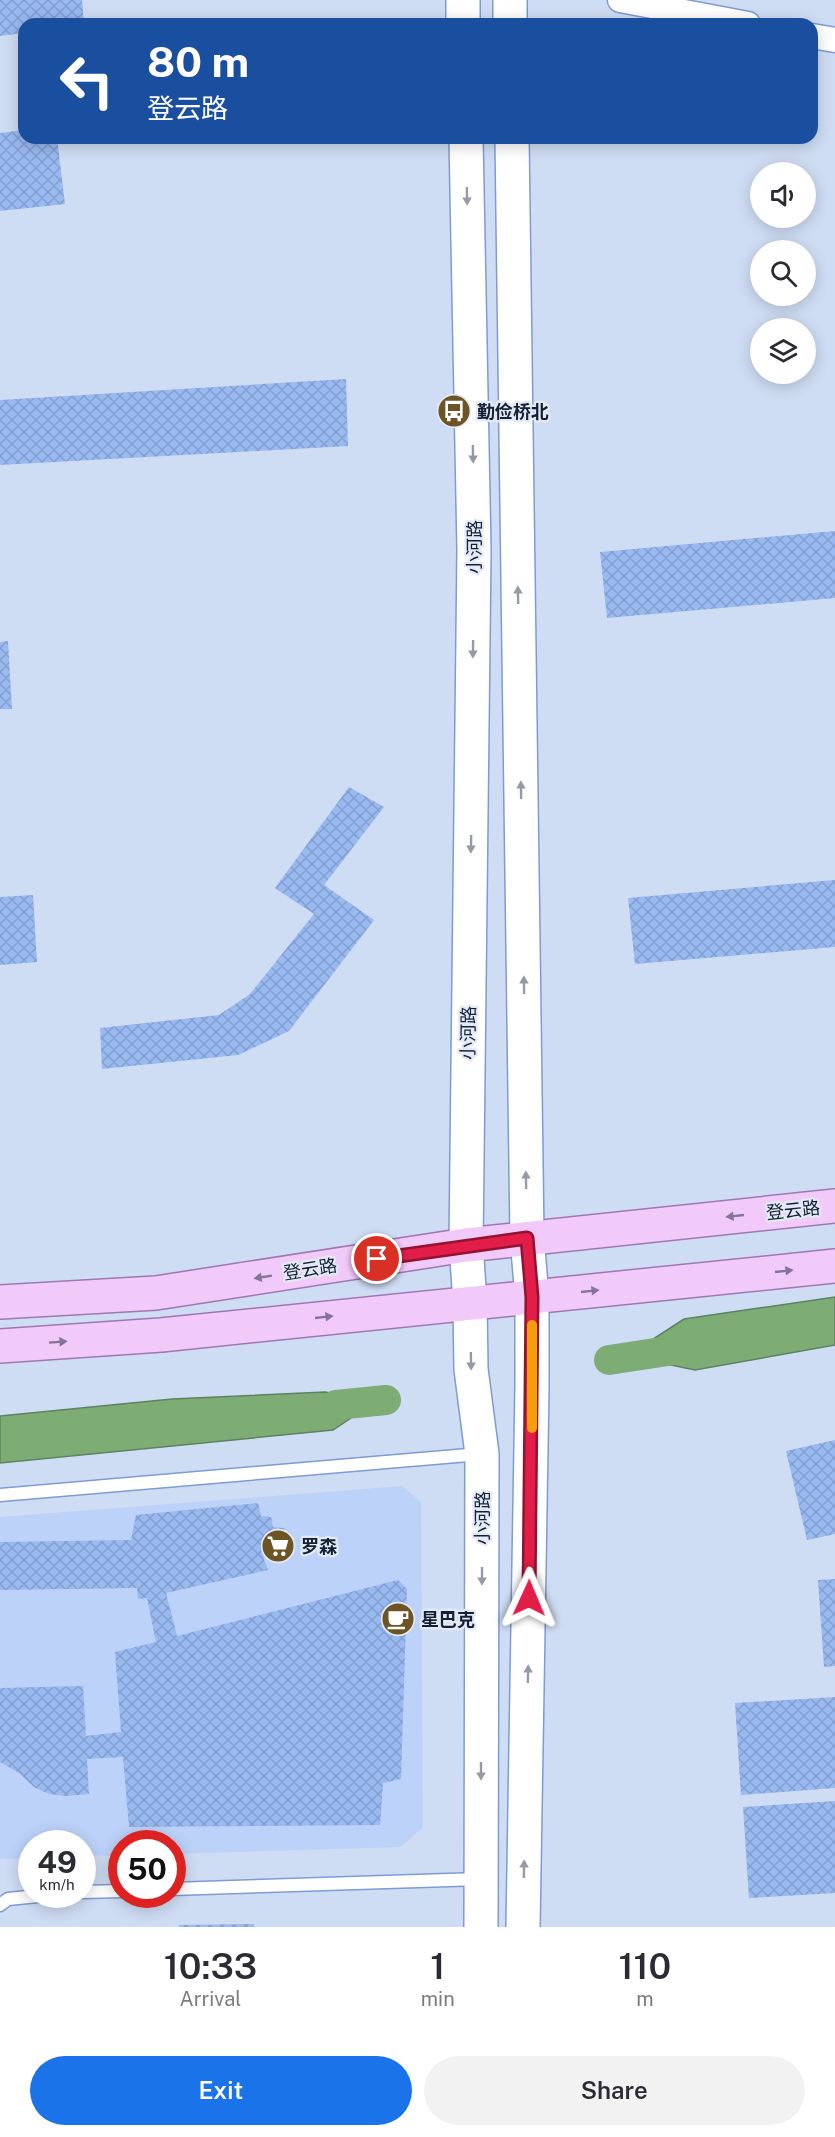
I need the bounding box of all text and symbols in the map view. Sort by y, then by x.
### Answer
text: 80 m [147,37,249,86]
icon: left [48,42,126,120]
text: 登云路 [147,92,228,124]
map controls [750,162,816,384]
button: sound [750,162,816,228]
one-way arrow [462,187,472,206]
button: search [750,240,816,306]
button: layers [750,318,816,384]
bus stop icon: 勤俭桥北 [436,393,472,429]
place label: 勤俭桥北 [477,401,549,422]
one-way arrow [468,445,477,464]
street label: 小河路 [464,520,485,574]
one-way arrow [513,585,523,604]
one-way arrow [468,640,478,659]
one-way arrow [516,780,526,799]
one-way arrow [466,835,476,854]
one-way arrow [519,975,528,994]
street label: 小河路 [457,1006,479,1060]
one-way arrow [521,1170,531,1189]
street label: 登云路 [765,1197,821,1223]
one-way arrow [725,1211,744,1221]
pin [351,1233,402,1284]
icon: arrive [360,1242,393,1275]
street label: 登云路 [282,1254,338,1284]
one-way arrow [775,1266,794,1276]
one-way arrow [253,1272,272,1281]
one-way arrow [581,1286,600,1296]
one-way arrow [314,1313,333,1322]
one-way arrow [49,1337,68,1347]
one-way arrow [466,1351,475,1370]
street label: 小河路 [472,1491,493,1545]
supermarket icon: 罗森 [260,1528,296,1564]
place label: 罗森 [301,1536,337,1557]
one-way arrow [477,1566,487,1585]
position arrow [497,1566,561,1630]
cafe icon: 星巴克 [380,1601,416,1637]
place label: 星巴克 [421,1609,475,1630]
one-way arrow [523,1664,533,1683]
one-way arrow [476,1761,486,1780]
speed limit sign: 50 [108,1830,186,1908]
text: 49 [37,1844,77,1880]
one-way arrow [520,1859,529,1878]
text: km/h [39,1876,75,1893]
text: 10:33 [164,1945,257,1987]
text: 1 [430,1945,445,1987]
text: 110 [618,1945,671,1987]
text: Arrival [180,1987,241,2011]
text: min [421,1987,455,2011]
text: m [636,1987,654,2011]
button: Exit [30,2056,412,2125]
button: Share [424,2056,805,2125]

